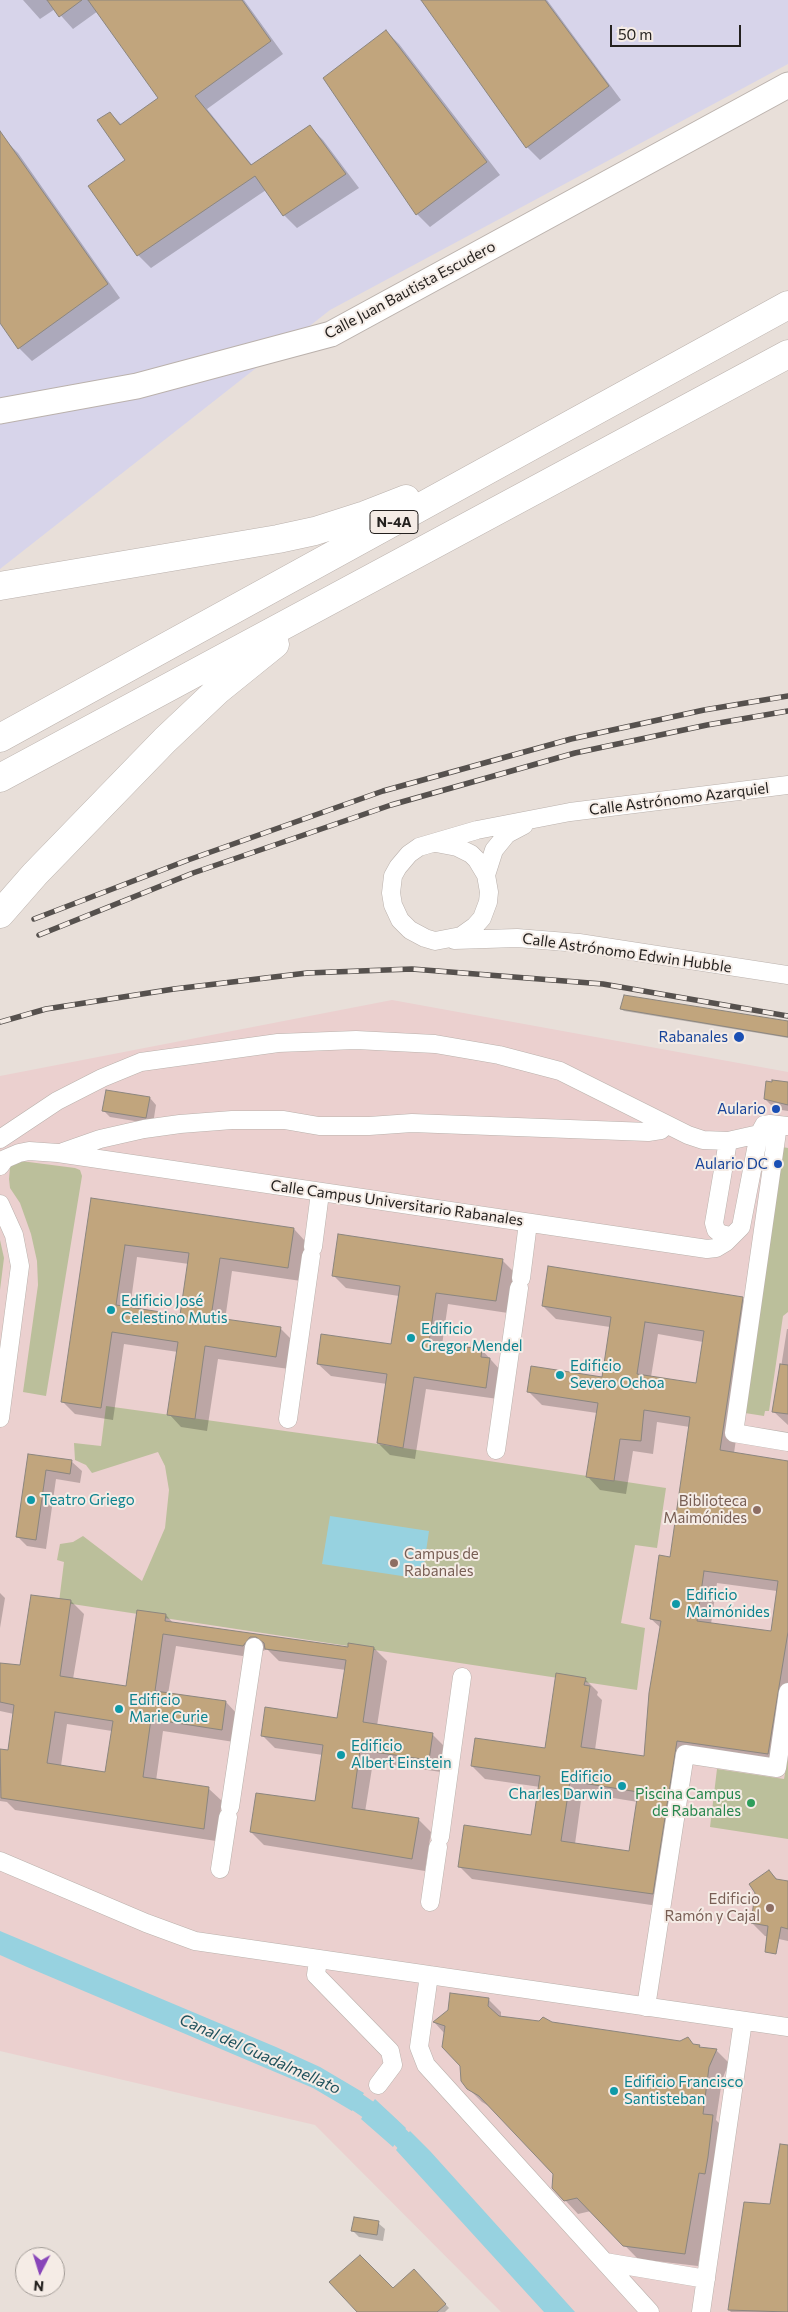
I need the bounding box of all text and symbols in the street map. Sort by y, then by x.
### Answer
scale bar [613,15,744,47]
text: 50 m [618,25,652,43]
street label: Calle Juan Bautista Escudero [322,237,498,343]
road number: N-4A [370,511,418,534]
street label: Calle Astrónomo Azarquiel [588,779,770,819]
street label: Calle Astrónomo Edwin Hubble [521,929,733,977]
place label: Rabanales [658,1028,728,1046]
marker: Rabanales [732,1030,746,1044]
place label: Aulario [717,1100,766,1118]
marker: Aulario [770,1103,782,1115]
place label: Aulario DC [695,1155,768,1173]
marker: Aulario DC [772,1158,784,1170]
street label: Calle Campus Universitario Rabanales [269,1176,525,1230]
place label: Edificio José Celestino Mutis [121,1292,228,1327]
marker: Edificio José Celestino Mutis [105,1304,117,1316]
place label: Edificio Gregor Mendel [421,1320,523,1355]
marker: Edificio Gregor Mendel [405,1332,417,1344]
place label: Edificio Severo Ochoa [570,1357,665,1392]
marker: Edificio Severo Ochoa [554,1369,566,1381]
place label: Teatro Griego [41,1491,135,1509]
place label: Biblioteca Maimónides [663,1492,747,1527]
marker: Teatro Griego [25,1494,37,1506]
marker: Biblioteca Maimónides [751,1504,763,1516]
place label: Campus de Rabanales [404,1545,479,1580]
marker: Campus de Rabanales [388,1557,400,1569]
place label: Edificio Maimónides [686,1586,770,1621]
marker: Edificio Maimónides [670,1598,682,1610]
place label: Edificio Marie Curie [129,1691,208,1726]
marker: Edificio Marie Curie [113,1703,125,1715]
place label: Edificio Albert Einstein [351,1737,451,1772]
marker: Edificio Albert Einstein [335,1749,347,1761]
place label: Edificio Charles Darwin [509,1768,612,1803]
marker: Edificio Charles Darwin [616,1780,628,1792]
place label: Piscina Campus de Rabanales [635,1785,741,1820]
marker: Piscina Campus de Rabanales [745,1797,757,1809]
place label: Edificio Ramón y Cajal [664,1890,760,1925]
marker: Edificio Ramón y Cajal [764,1902,776,1914]
water label: Canal del Guadalmellato [176,2010,344,2098]
place label: Edificio Francisco Santisteban [624,2073,743,2108]
marker: Edificio Francisco Santisteban [608,2085,620,2097]
north arrow [15,2247,65,2297]
text: N [33,2278,45,2295]

